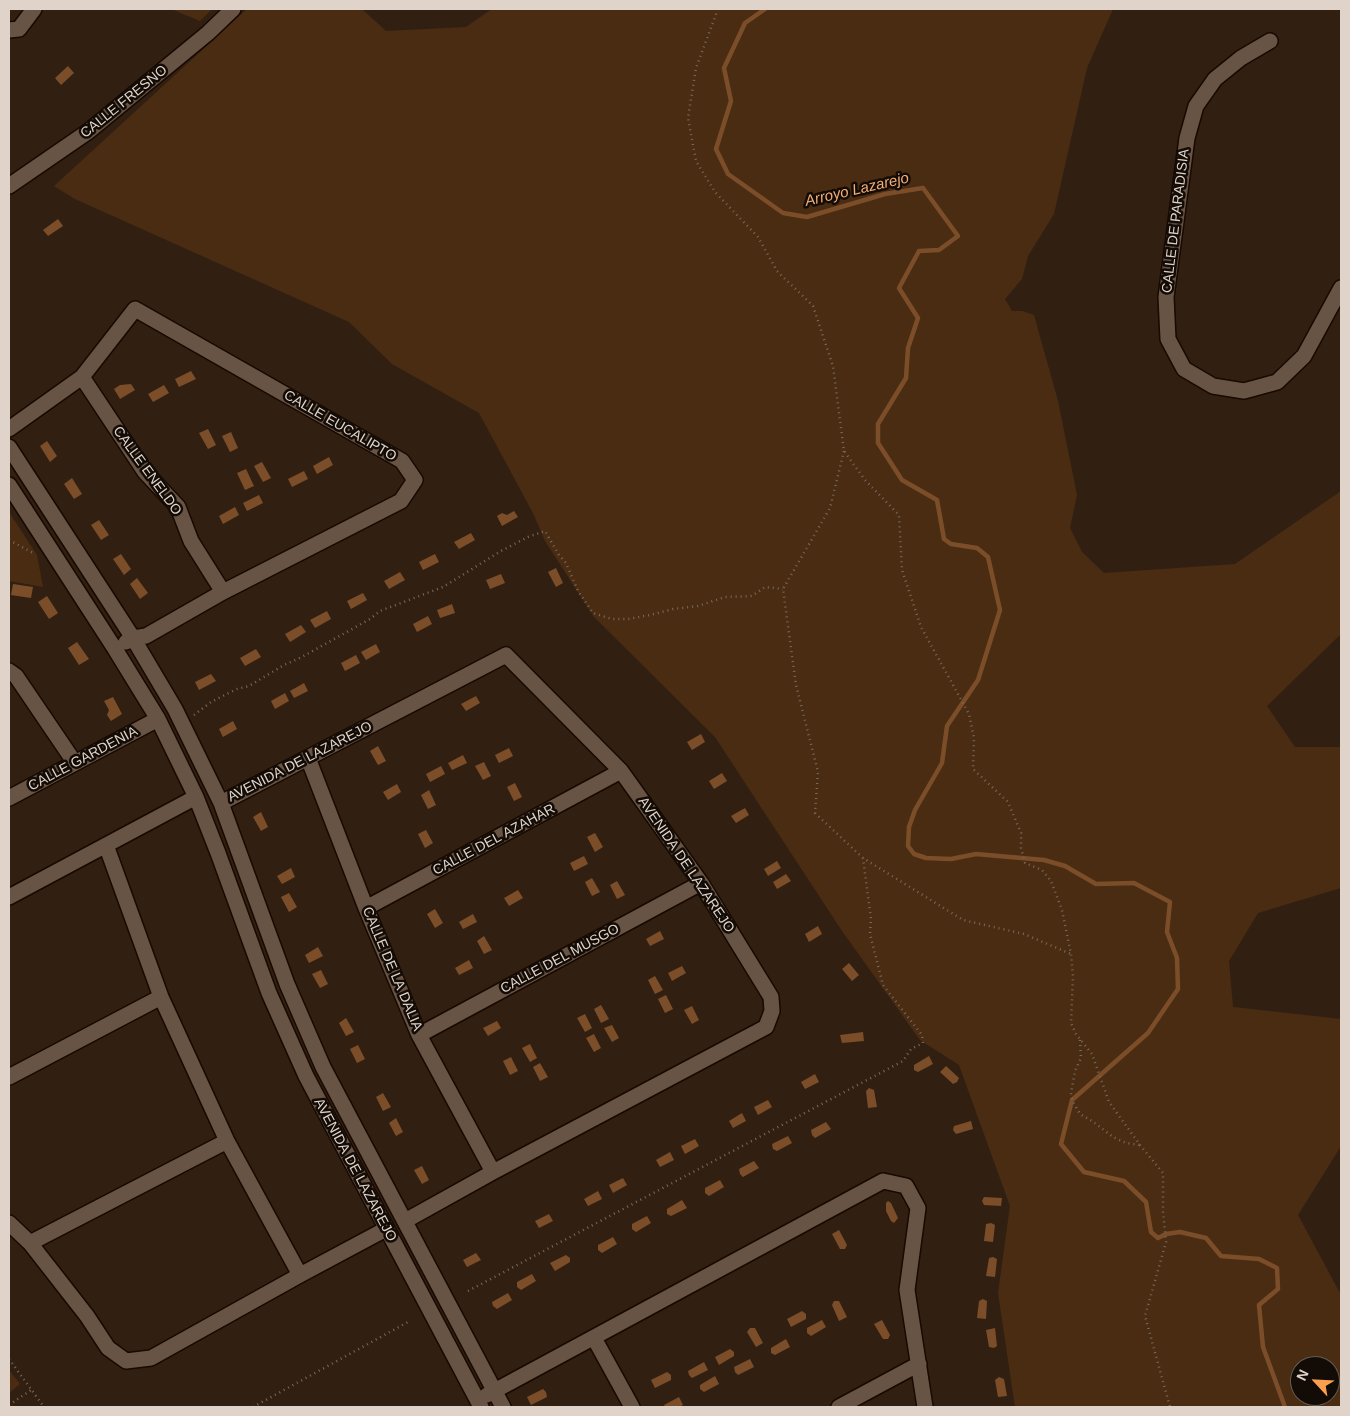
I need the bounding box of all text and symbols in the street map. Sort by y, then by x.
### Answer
street label: CALLE FRESNO [77,62,171,142]
street label: CALLE DE PARADISIA [1159,148,1193,294]
water label: Arroyo Lazarejo [803,169,911,211]
street label: CALLE EUCALIPTO [281,387,399,465]
street label: CALLE ENELDO [109,423,185,519]
street label: AVENIDA DE LAZAREJO [225,718,375,806]
street label: CALLE GARDENIA [25,723,141,795]
street label: AVENIDA DE LAZAREJO [634,794,738,936]
street label: CALLE DEL AZAHAR [430,801,558,879]
street label: CALLE DE LA DALIA [358,904,426,1034]
street label: CALLE DEL MUSGO [498,921,622,997]
street label: AVENIDA DE LAZAREJO [310,1095,400,1245]
north arrow [1290,1356,1340,1406]
text: N [1293,1367,1312,1383]

